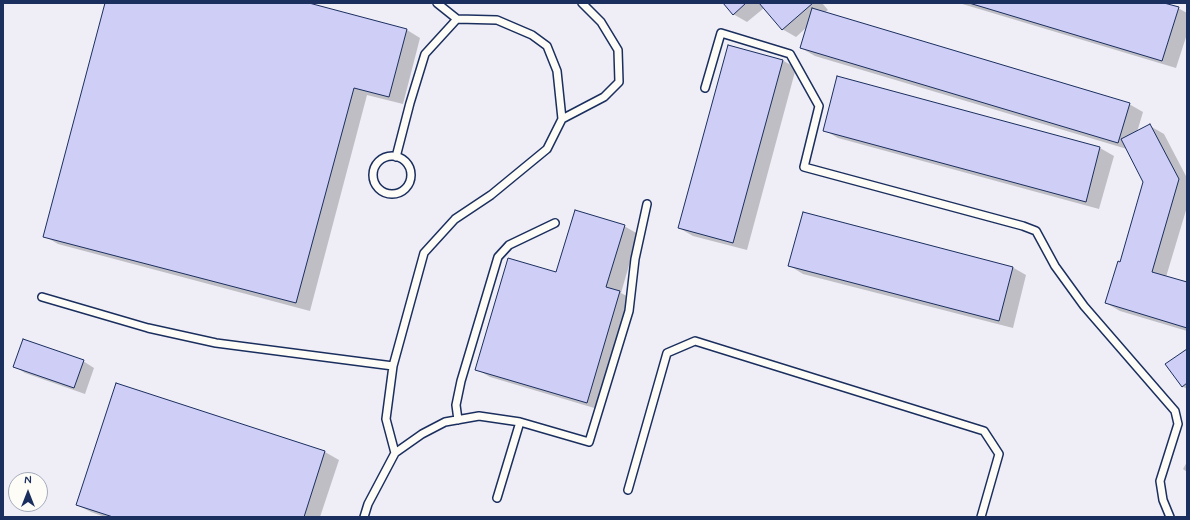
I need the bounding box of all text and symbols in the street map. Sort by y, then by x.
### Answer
north arrow [8,472,48,512]
text: N [24,474,32,488]

